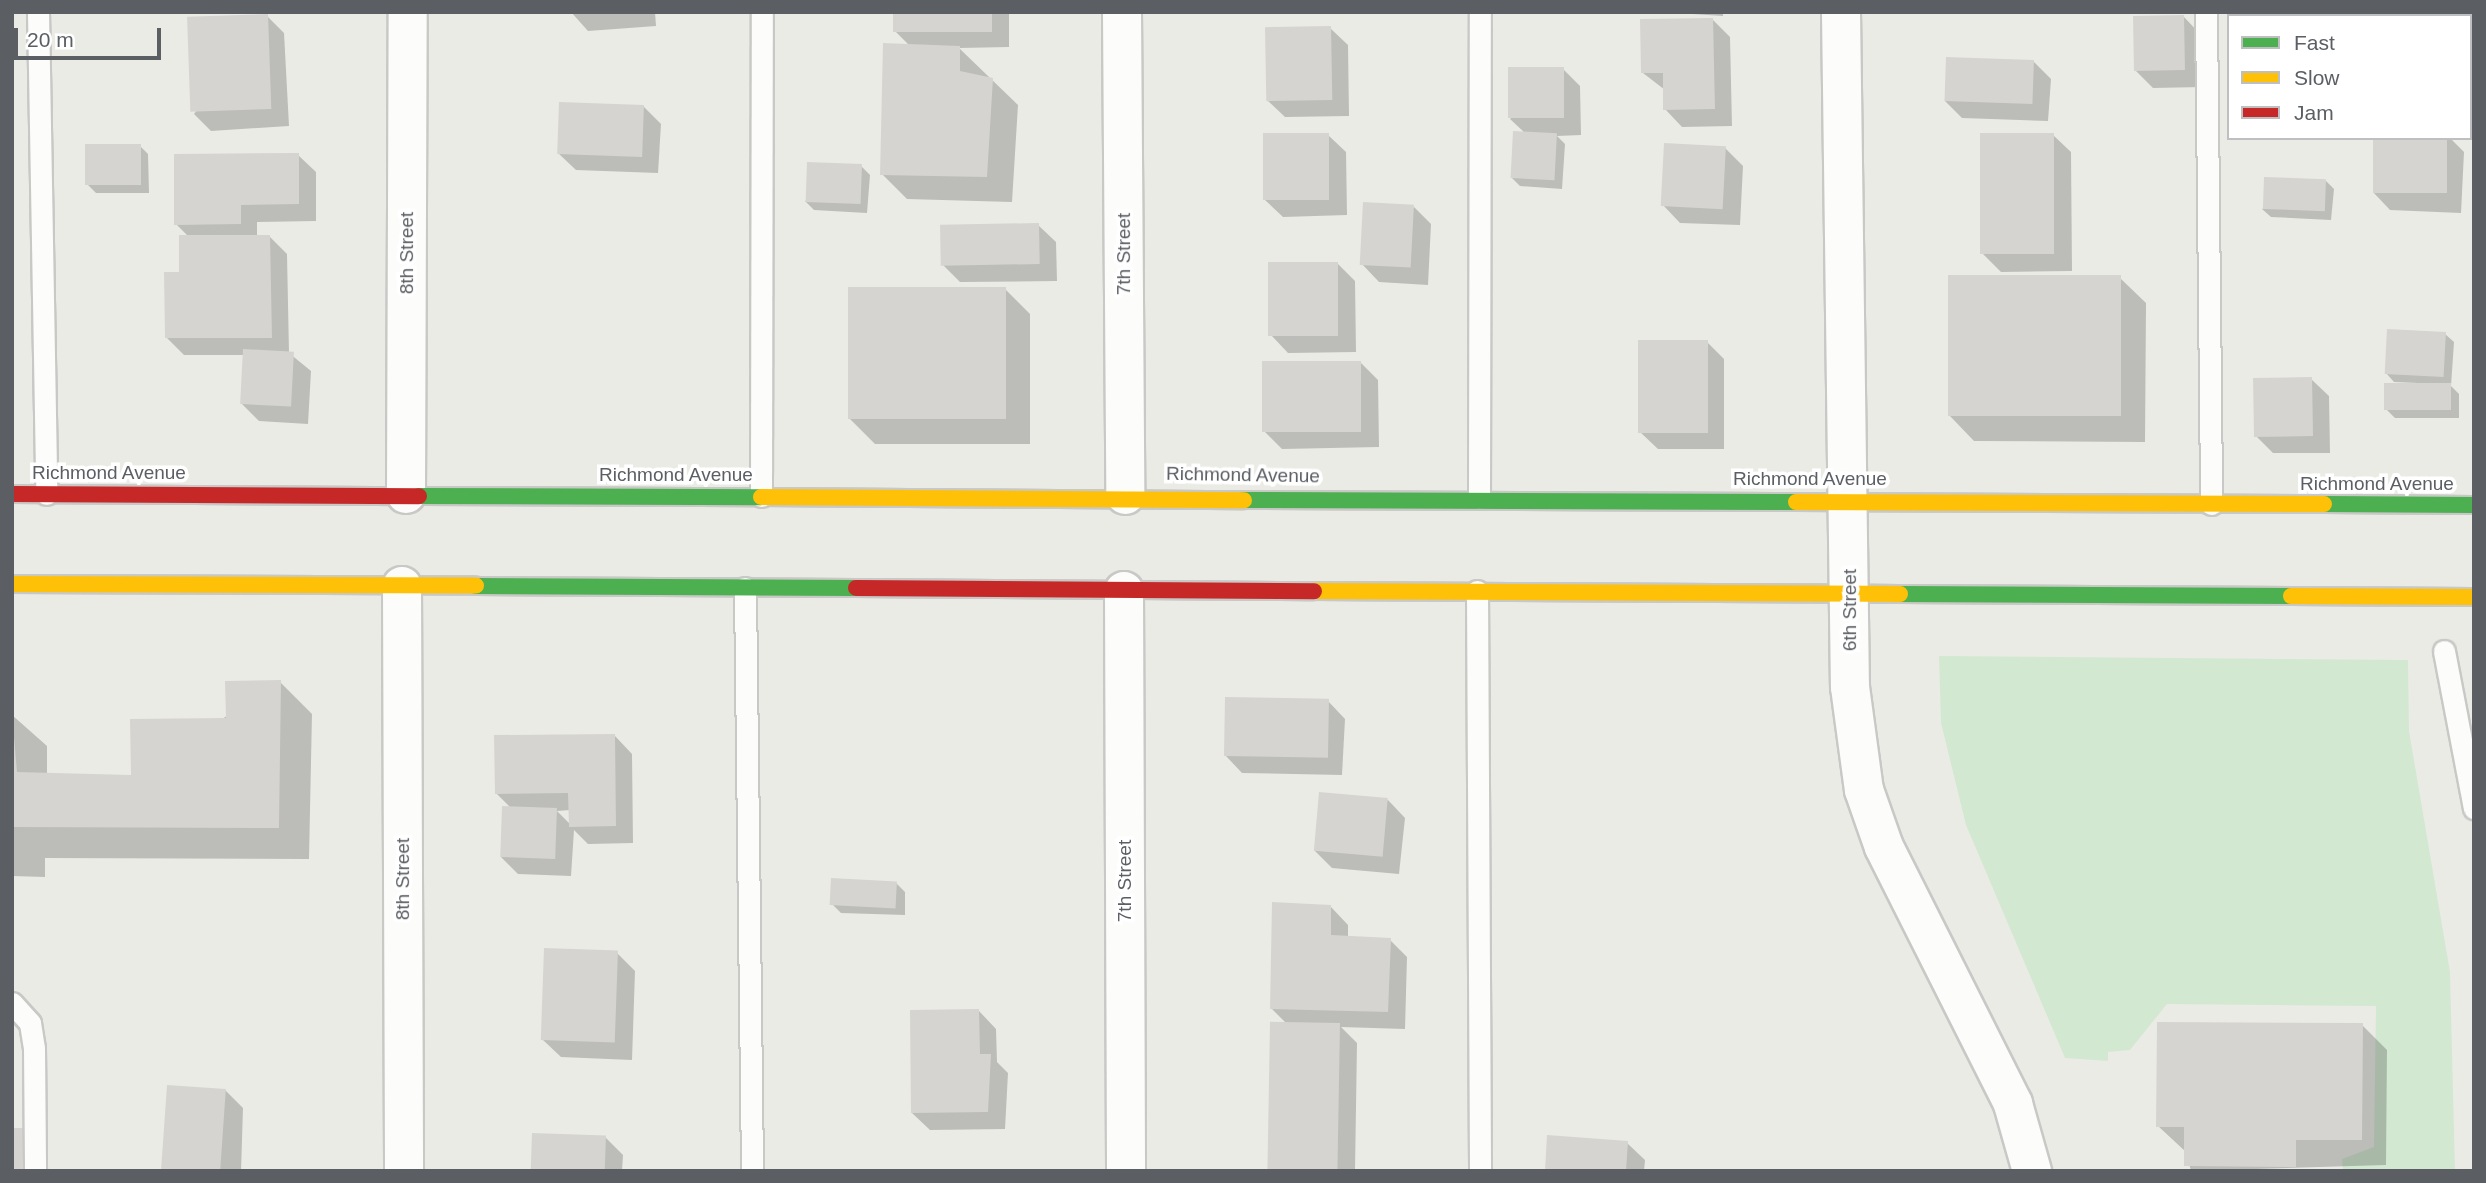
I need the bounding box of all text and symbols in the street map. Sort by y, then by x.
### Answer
scale bar [18,14,164,58]
legend [2227,14,2472,140]
text: 20 m [27,28,74,51]
text: Fast [2294,31,2335,54]
text: Slow [2294,66,2340,89]
text: Jam [2294,101,2334,124]
street label: 8th Street [396,212,418,294]
street label: 7th Street [1113,213,1135,295]
street label: Richmond Avenue [32,462,186,484]
street label: Richmond Avenue [1165,462,1321,488]
street label: Richmond Avenue [599,464,753,486]
street label: Richmond Avenue [1733,468,1887,490]
street label: Richmond Avenue [2300,473,2454,495]
street label: 6th Street [1839,569,1861,651]
street label: 8th Street [392,838,414,920]
street label: 7th Street [1114,840,1136,922]

